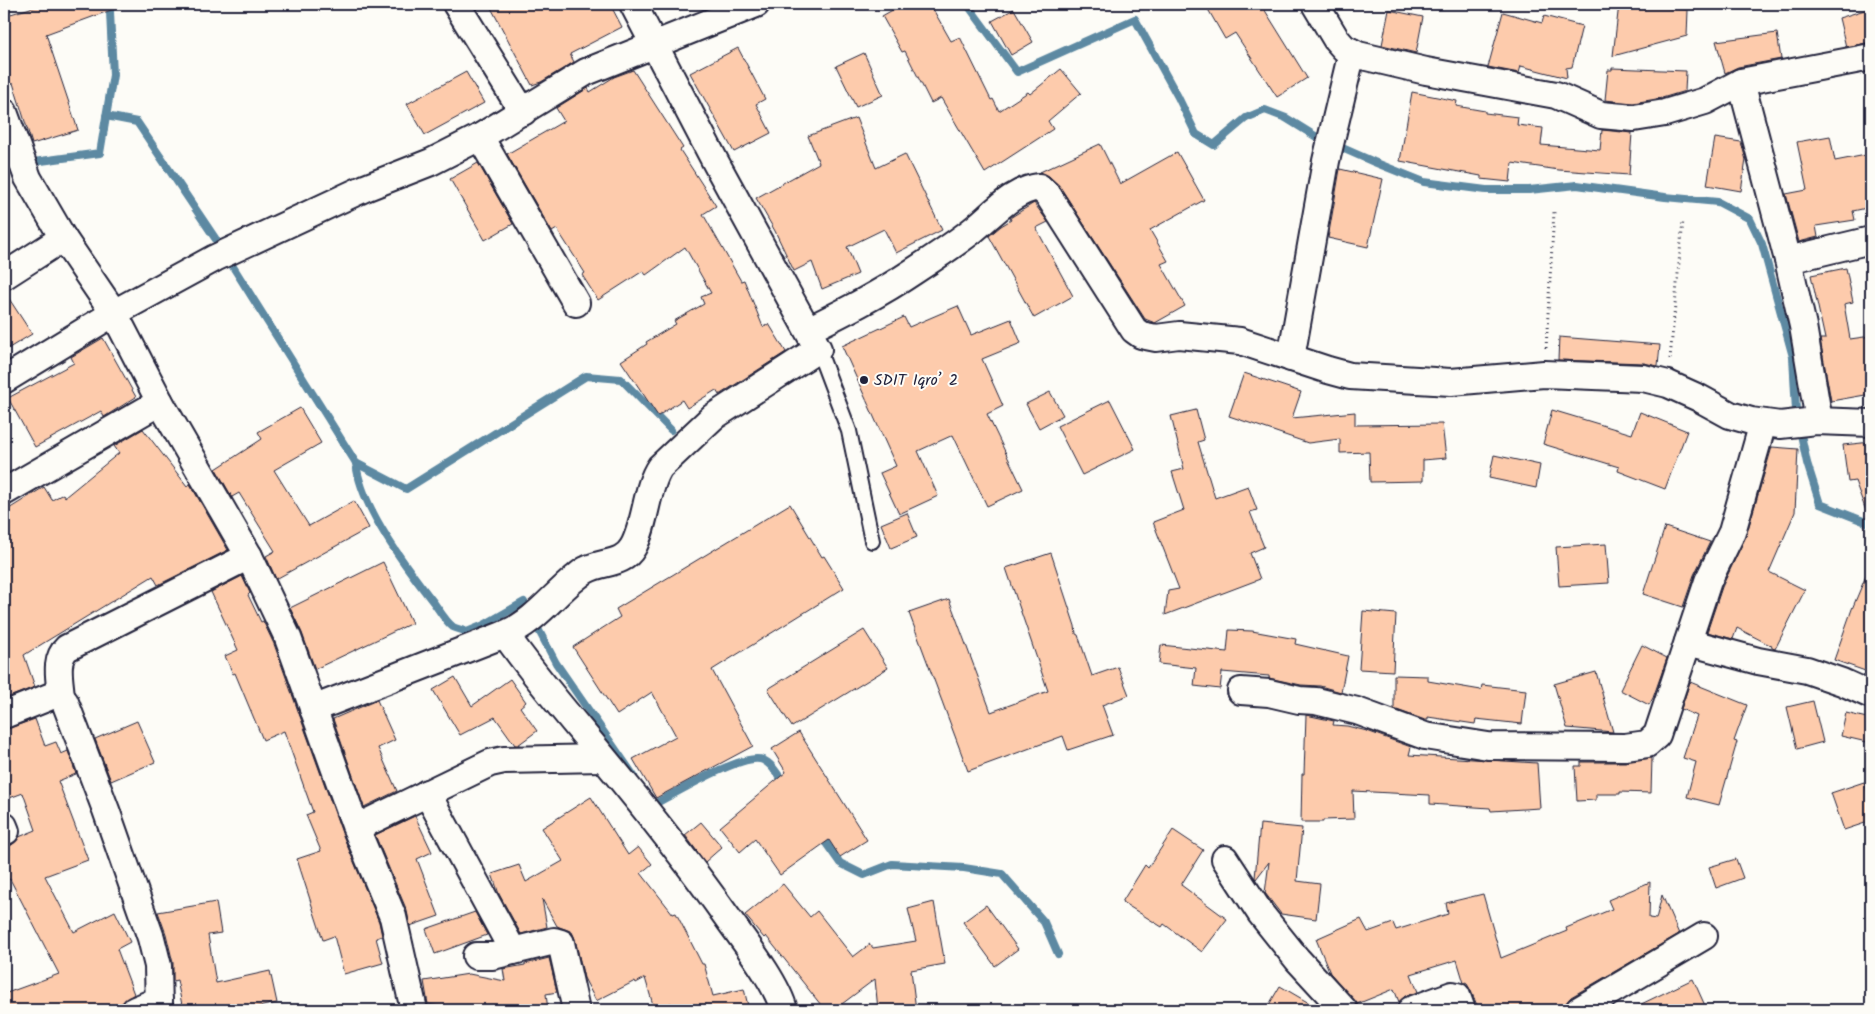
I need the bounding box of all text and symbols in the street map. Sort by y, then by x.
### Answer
place label: SDIT Iqro’ 2 [874,368,958,393]
marker: SDIT Iqro’ 2 [858,374,870,386]

